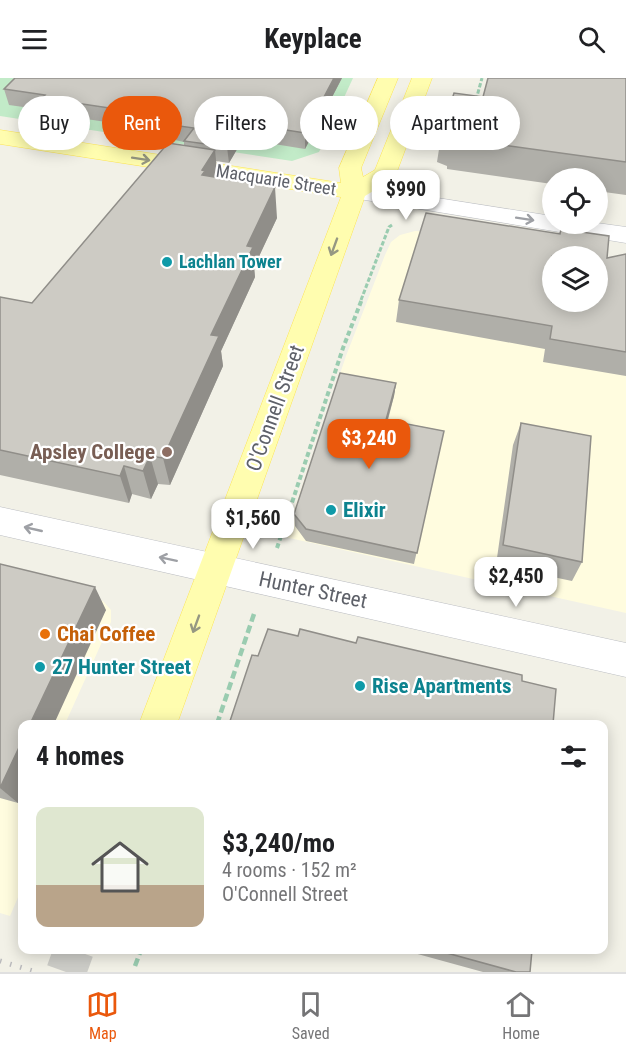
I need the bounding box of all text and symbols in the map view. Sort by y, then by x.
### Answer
icon: menu [18,23,51,56]
text: Keyplace [264,23,362,55]
icon: search [575,23,608,56]
chip: Buy [18,96,90,150]
chip: Rent [102,96,182,150]
chip: Filters [194,96,288,150]
chip: New [300,96,378,150]
chip: Apartment [390,96,520,150]
one-way arrow [130,153,150,164]
street label: Macquarie Street [215,160,338,199]
map controls [542,168,608,312]
button: locate [542,168,608,234]
pin: $990 [370,170,442,221]
text: $990 [386,177,426,201]
one-way arrow [514,214,534,225]
one-way arrow [328,237,339,256]
button: layers [542,246,608,312]
place label: Lachlan Tower [179,251,282,272]
marker: Lachlan Tower [160,255,174,269]
street label: O'Connell Street [241,342,309,474]
pin: $3,240 [320,419,418,470]
text: $3,240 [341,426,397,450]
place label: Apsley College [30,440,155,464]
marker: Apsley College [160,445,174,459]
place label: Elixir [343,498,386,522]
pin: $1,560 [204,499,302,550]
marker: Elixir [324,503,338,517]
text: $1,560 [225,506,281,530]
one-way arrow [24,523,44,534]
one-way arrow [159,553,179,564]
pin: $2,450 [467,557,565,608]
text: $2,450 [488,564,544,588]
street label: Hunter Street [257,567,369,613]
one-way arrow [189,614,200,633]
place label: Chai Coffee [57,622,155,646]
marker: Chai Coffee [38,627,52,641]
place label: 27 Hunter Street [52,655,191,679]
marker: 27 Hunter Street [33,660,47,674]
place label: Rise Apartments [372,674,512,698]
marker: Rise Apartments [353,679,367,693]
icon: filters [557,740,590,773]
text: 4 homes [36,741,124,771]
text: $3,240/mo [222,828,335,858]
icon: home [84,831,156,903]
text: 4 rooms · 152 m² [222,858,357,882]
text: O'Connell Street [222,882,348,906]
tab: Map [86,988,119,1043]
tab: Saved [292,988,330,1043]
tab: Home [502,988,540,1043]

